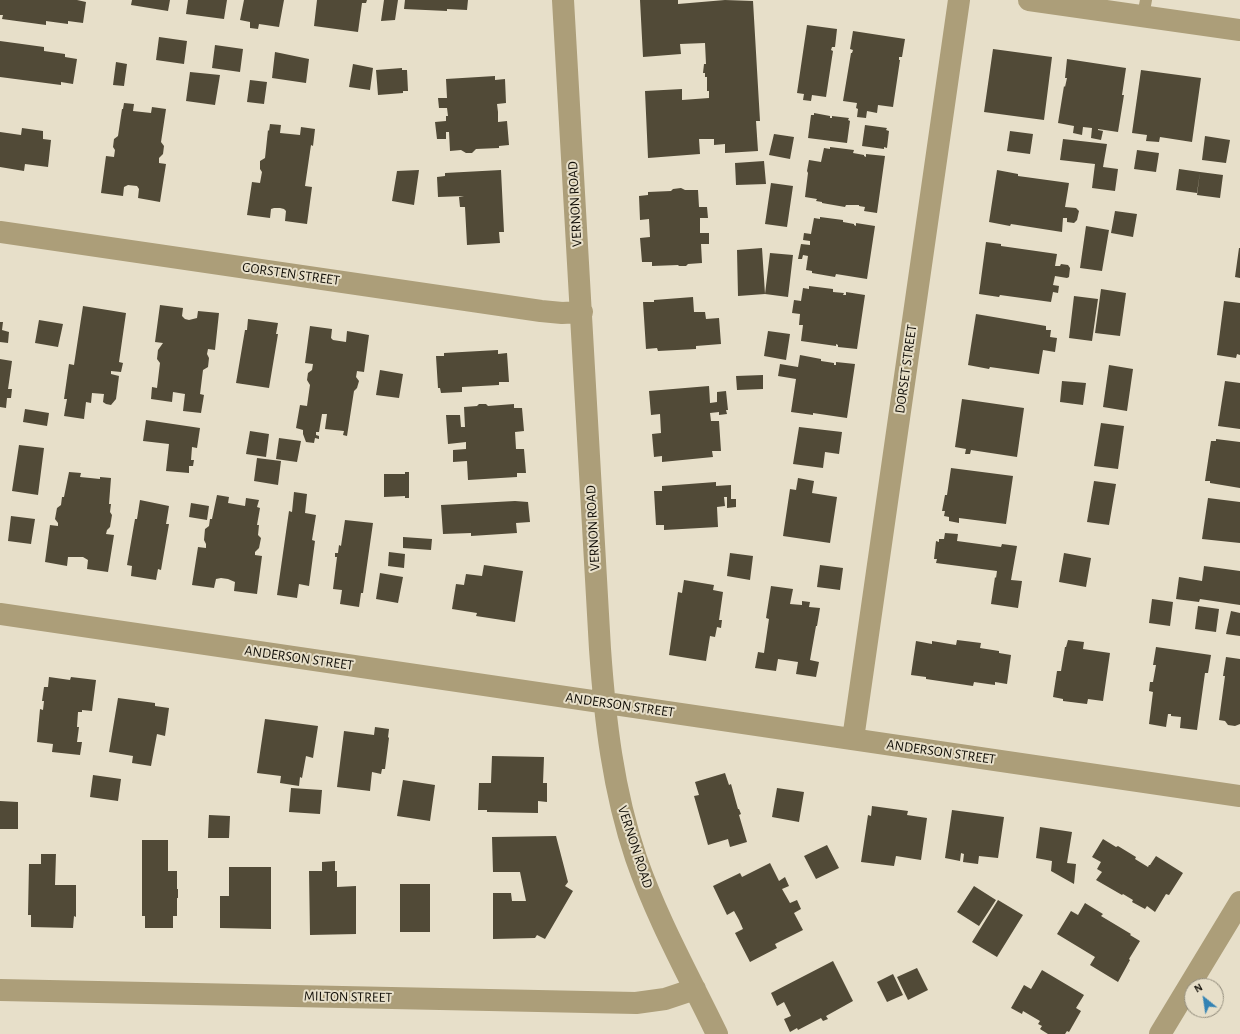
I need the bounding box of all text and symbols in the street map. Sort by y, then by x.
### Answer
street label: VERNON ROAD [564,161,586,247]
street label: GORSTEN STREET [241,259,341,289]
street label: DORSET STREET [891,323,921,415]
street label: VERNON ROAD [582,485,604,571]
street label: ANDERSON STREET [243,642,355,674]
street label: ANDERSON STREET [564,689,676,721]
street label: ANDERSON STREET [885,736,997,768]
street label: VERNON ROAD [614,804,656,890]
north arrow [1184,978,1224,1018]
text: N [1192,981,1204,995]
street label: MILTON STREET [304,988,392,1006]

